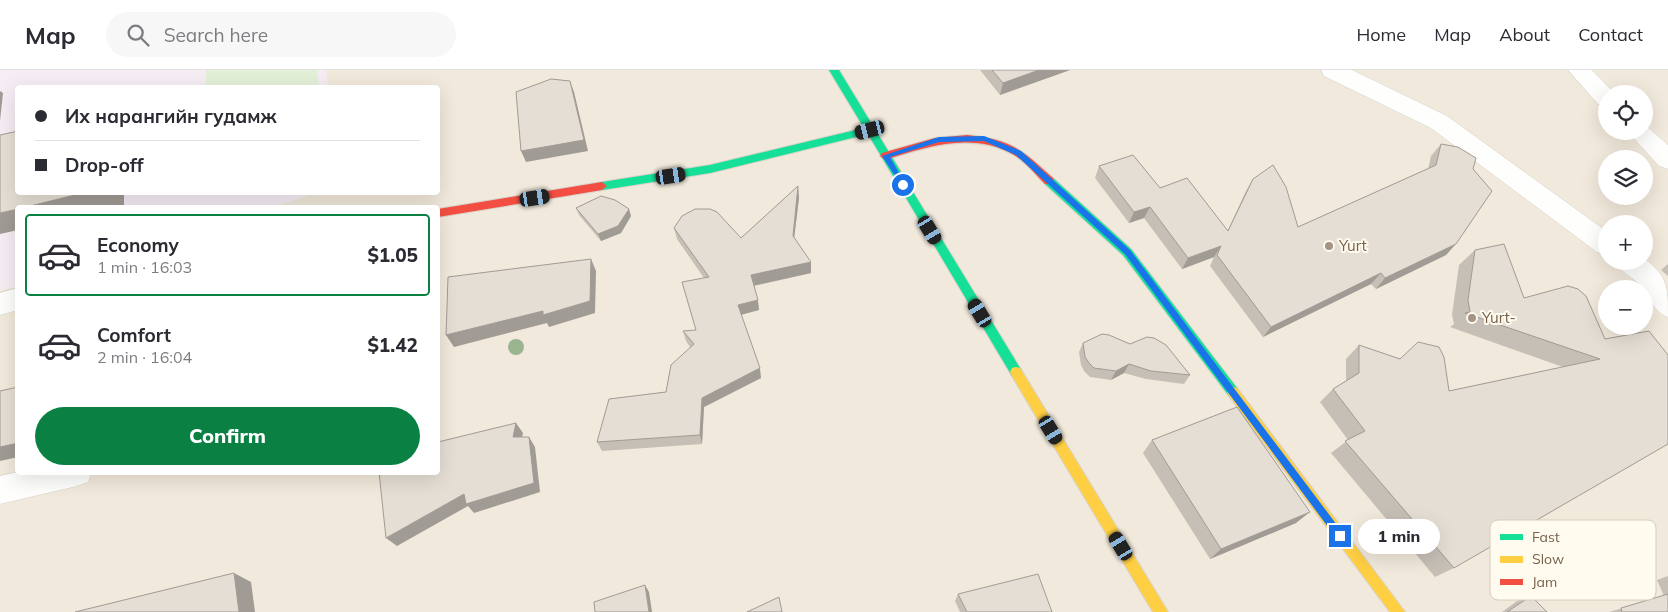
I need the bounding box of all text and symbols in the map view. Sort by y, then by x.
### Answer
search box [106,12,456,57]
text: Map [25,20,76,50]
icon: search [124,21,152,49]
text: Search here [164,23,268,47]
text: Home [1356,23,1406,46]
text: Map [1434,23,1471,46]
text: About [1499,23,1550,46]
text: Contact [1578,23,1643,46]
map controls [1598,85,1653,335]
button: locate [1598,85,1653,140]
text: Их нарангийн гудамж [65,104,277,128]
car [853,119,886,141]
button: layers [1598,150,1653,205]
text: Drop-off [65,153,143,177]
car [655,166,686,186]
route start [892,174,914,196]
car [519,188,550,208]
car [915,213,944,247]
button: + [1598,215,1653,270]
icon: car [37,233,82,278]
text: Economy [97,233,179,257]
place label: Yurt [1338,236,1367,255]
marker: Yurt [1323,240,1335,252]
text: $1.05 [367,243,418,267]
text: 1 min · 16:03 [97,257,192,277]
button: − [1598,280,1653,335]
car [965,296,994,330]
place label: Yurt- [1481,308,1516,327]
marker: Yurt- [1466,312,1478,324]
icon: car [37,323,82,368]
text: Comfort [97,323,171,347]
text: $1.42 [367,333,418,357]
text: 2 min · 16:04 [97,347,192,367]
button: Confirm [35,407,420,465]
car [1036,413,1065,447]
callout: 1 min [1358,518,1440,554]
legend [1490,520,1656,600]
route end [1329,525,1351,547]
text: 1 min [1378,526,1420,546]
text: Fast [1532,528,1560,546]
car [1106,529,1135,563]
text: Slow [1532,550,1564,568]
text: Jam [1532,573,1557,591]

